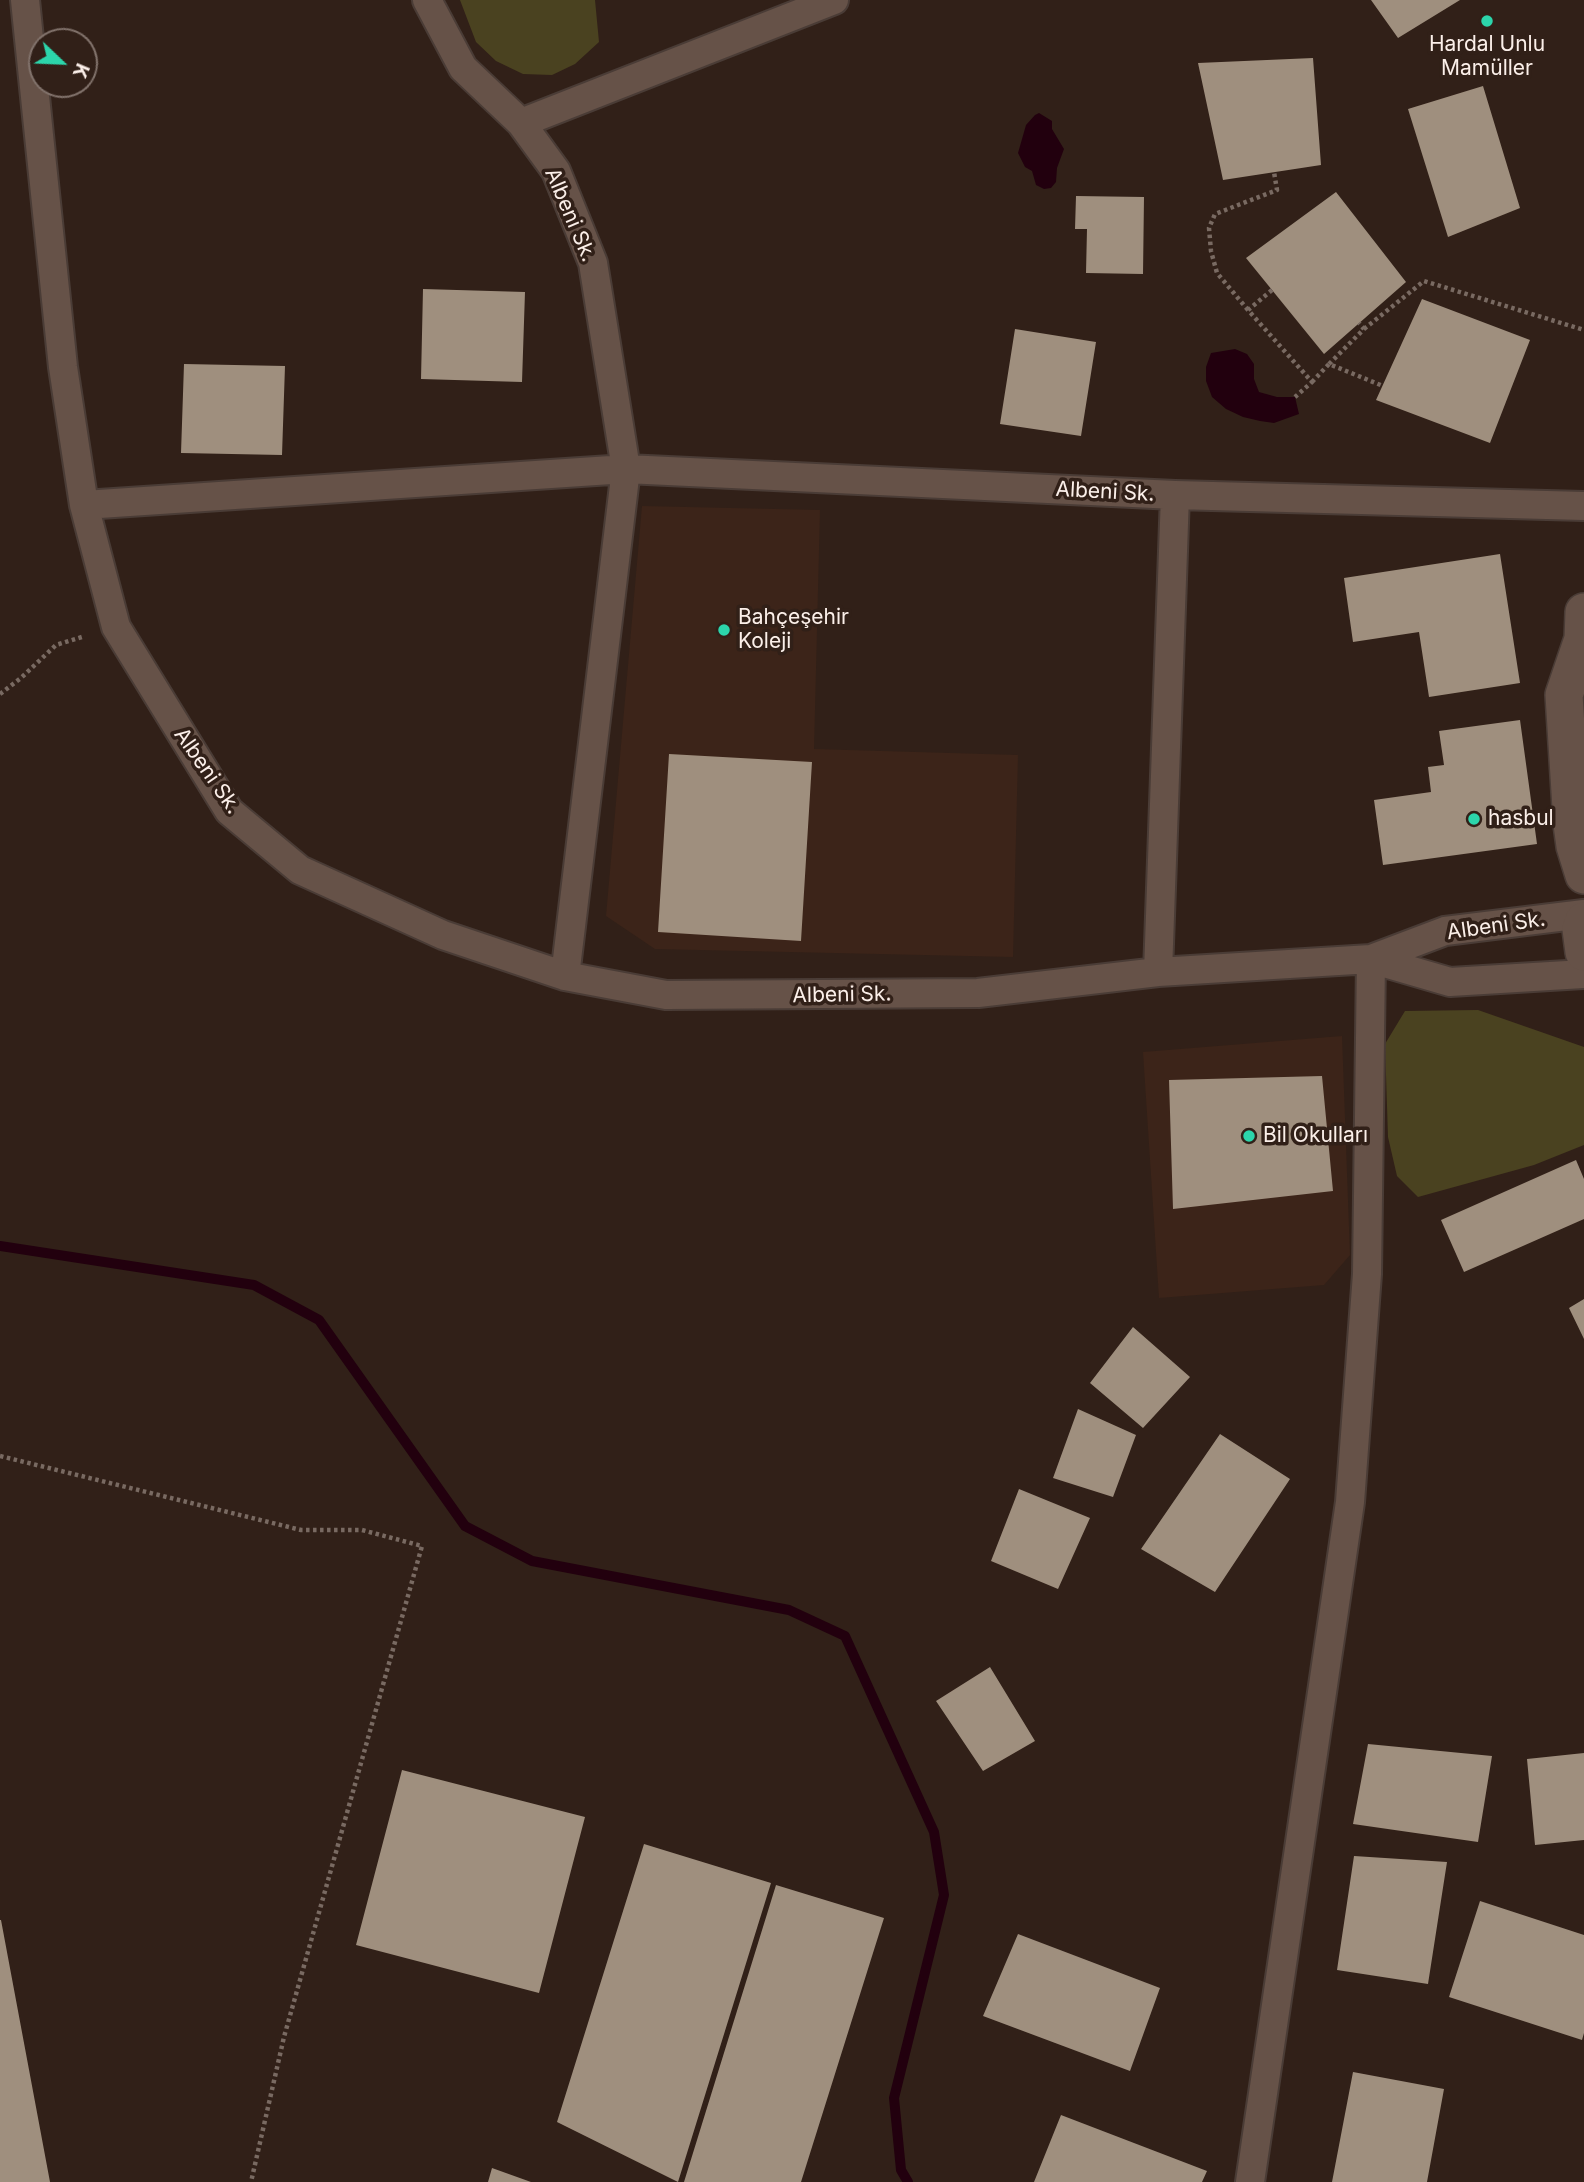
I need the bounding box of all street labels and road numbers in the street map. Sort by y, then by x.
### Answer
street label: Albeni Sk. [539,164,601,266]
street label: Albeni Sk. [1055,477,1155,507]
street label: Albeni Sk. [168,723,246,819]
street label: Albeni Sk. [1445,907,1547,945]
street label: Albeni Sk. [792,982,892,1008]

